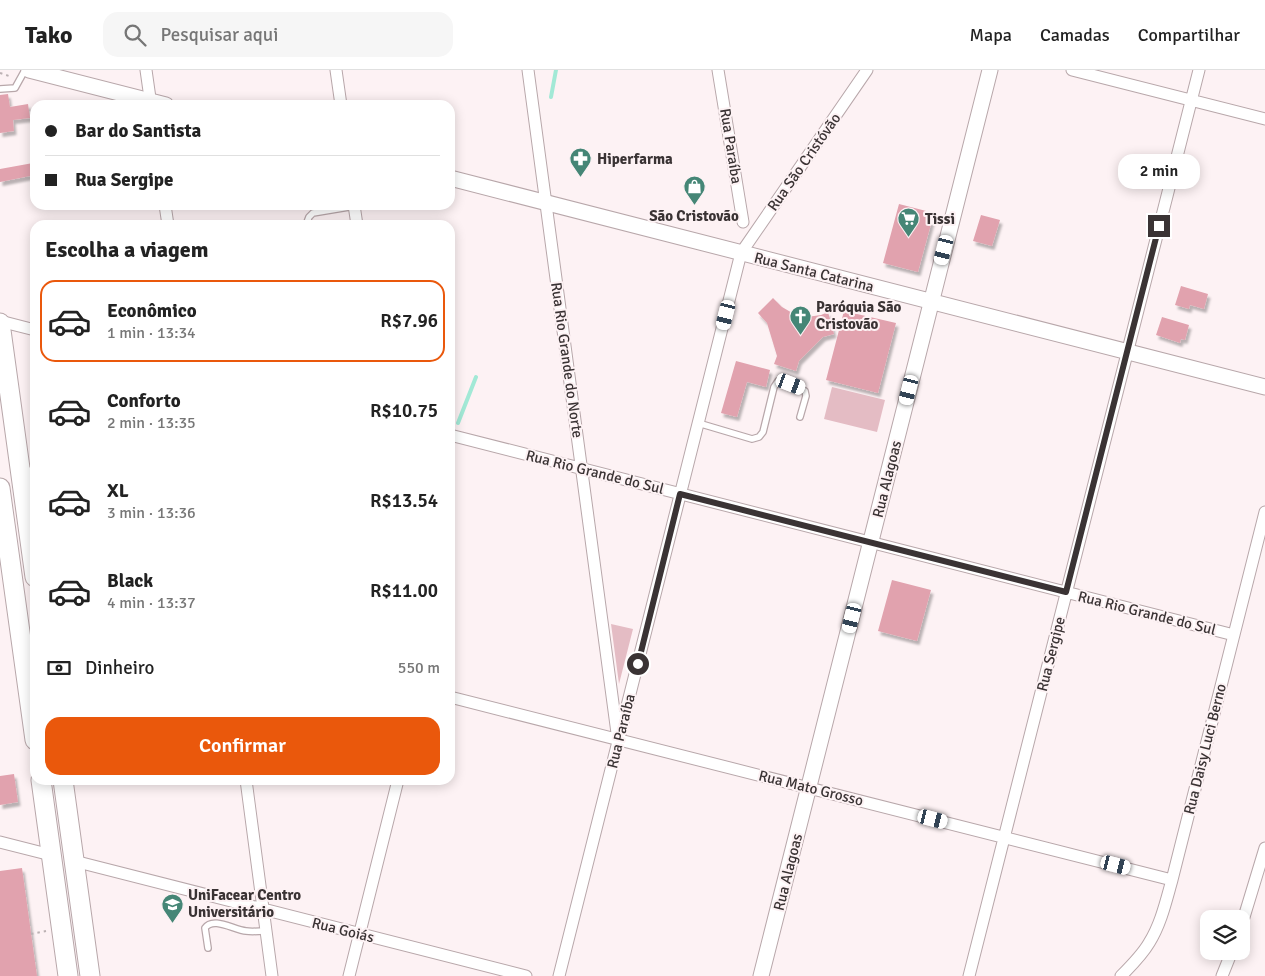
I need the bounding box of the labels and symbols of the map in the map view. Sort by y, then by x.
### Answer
street label: Rua Paraíba [716,107,746,185]
street label: Rua São Cristóvão [764,110,845,214]
pharmacy icon: Hiperfarma [569,147,593,178]
place label: Hiperfarma [597,150,673,168]
callout: 2 min [1118,154,1200,188]
shop icon: São Cristovão [682,175,706,206]
place label: São Cristovão [649,207,739,225]
supermarket icon: Tissi [897,207,921,238]
place label: Tissi [925,210,955,228]
route end [1148,215,1170,237]
car [933,234,954,266]
street label: Rua Santa Catarina [752,248,876,296]
street label: Rua Rio Grande do Norte [547,281,587,439]
place label: Paróquia São Cristovão [816,298,902,333]
car [715,299,736,331]
church icon: Paróquia São Cristovão [788,304,812,335]
car [774,372,807,396]
car [898,374,919,406]
street label: Rua Alagoas [869,438,905,519]
street label: Rua Rio Grande do Sul [524,446,666,498]
street label: Rua Rio Grande do Sul [1076,587,1218,639]
car [841,602,862,634]
street label: Rua Sergipe [1033,615,1069,693]
route start [627,653,649,675]
street label: Rua Daisy Luci Berno [1180,681,1230,816]
street label: Rua Paraíba [603,692,639,770]
street label: Rua Mato Grosso [757,766,865,810]
car [916,808,949,830]
street label: Rua Alagoas [770,831,806,912]
car [1099,854,1132,876]
place label: UniFacear Centro Universitário [188,886,301,921]
school or university icon: UniFacear Centro Universitário [160,892,184,923]
street label: Rua Goiás [310,914,376,947]

